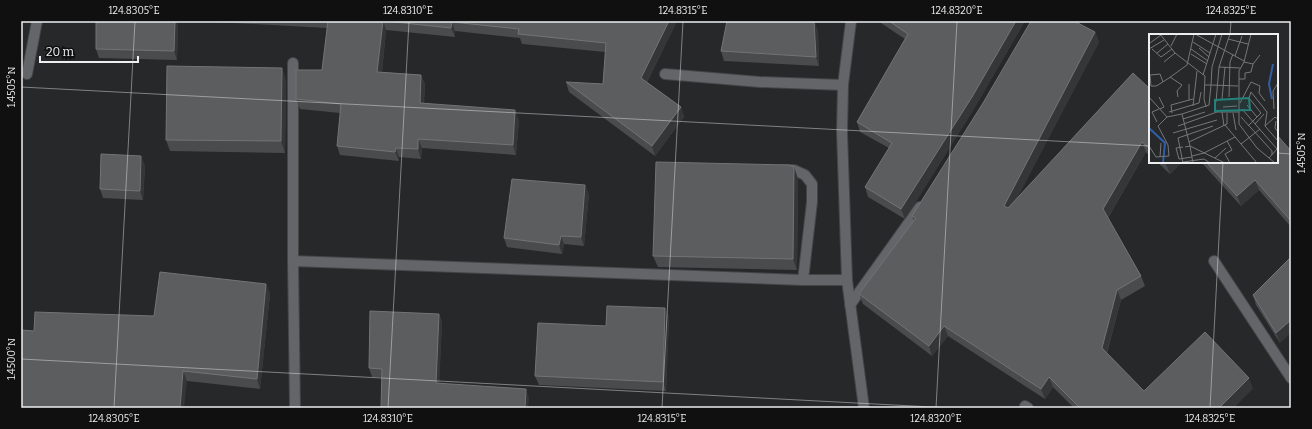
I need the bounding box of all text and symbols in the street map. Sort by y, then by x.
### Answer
text: 124.8305°E [108,5,160,17]
text: 124.8310°E [383,5,433,17]
text: 124.8315°E [659,5,707,17]
text: 124.8320°E [931,5,983,17]
text: 124.8325°E [1206,5,1256,17]
inset map [1149,34,1278,163]
scale bar [40,38,138,64]
text: 20 m [46,45,75,59]
text: 1.4505°N [6,66,18,108]
text: 1.4505°N [1296,132,1308,174]
text: 1.4500°N [6,338,18,380]
text: 124.8305°E [88,413,140,425]
text: 124.8310°E [363,413,413,425]
text: 124.8315°E [638,413,686,425]
text: 124.8320°E [910,413,962,425]
text: 124.8325°E [1185,413,1235,425]

